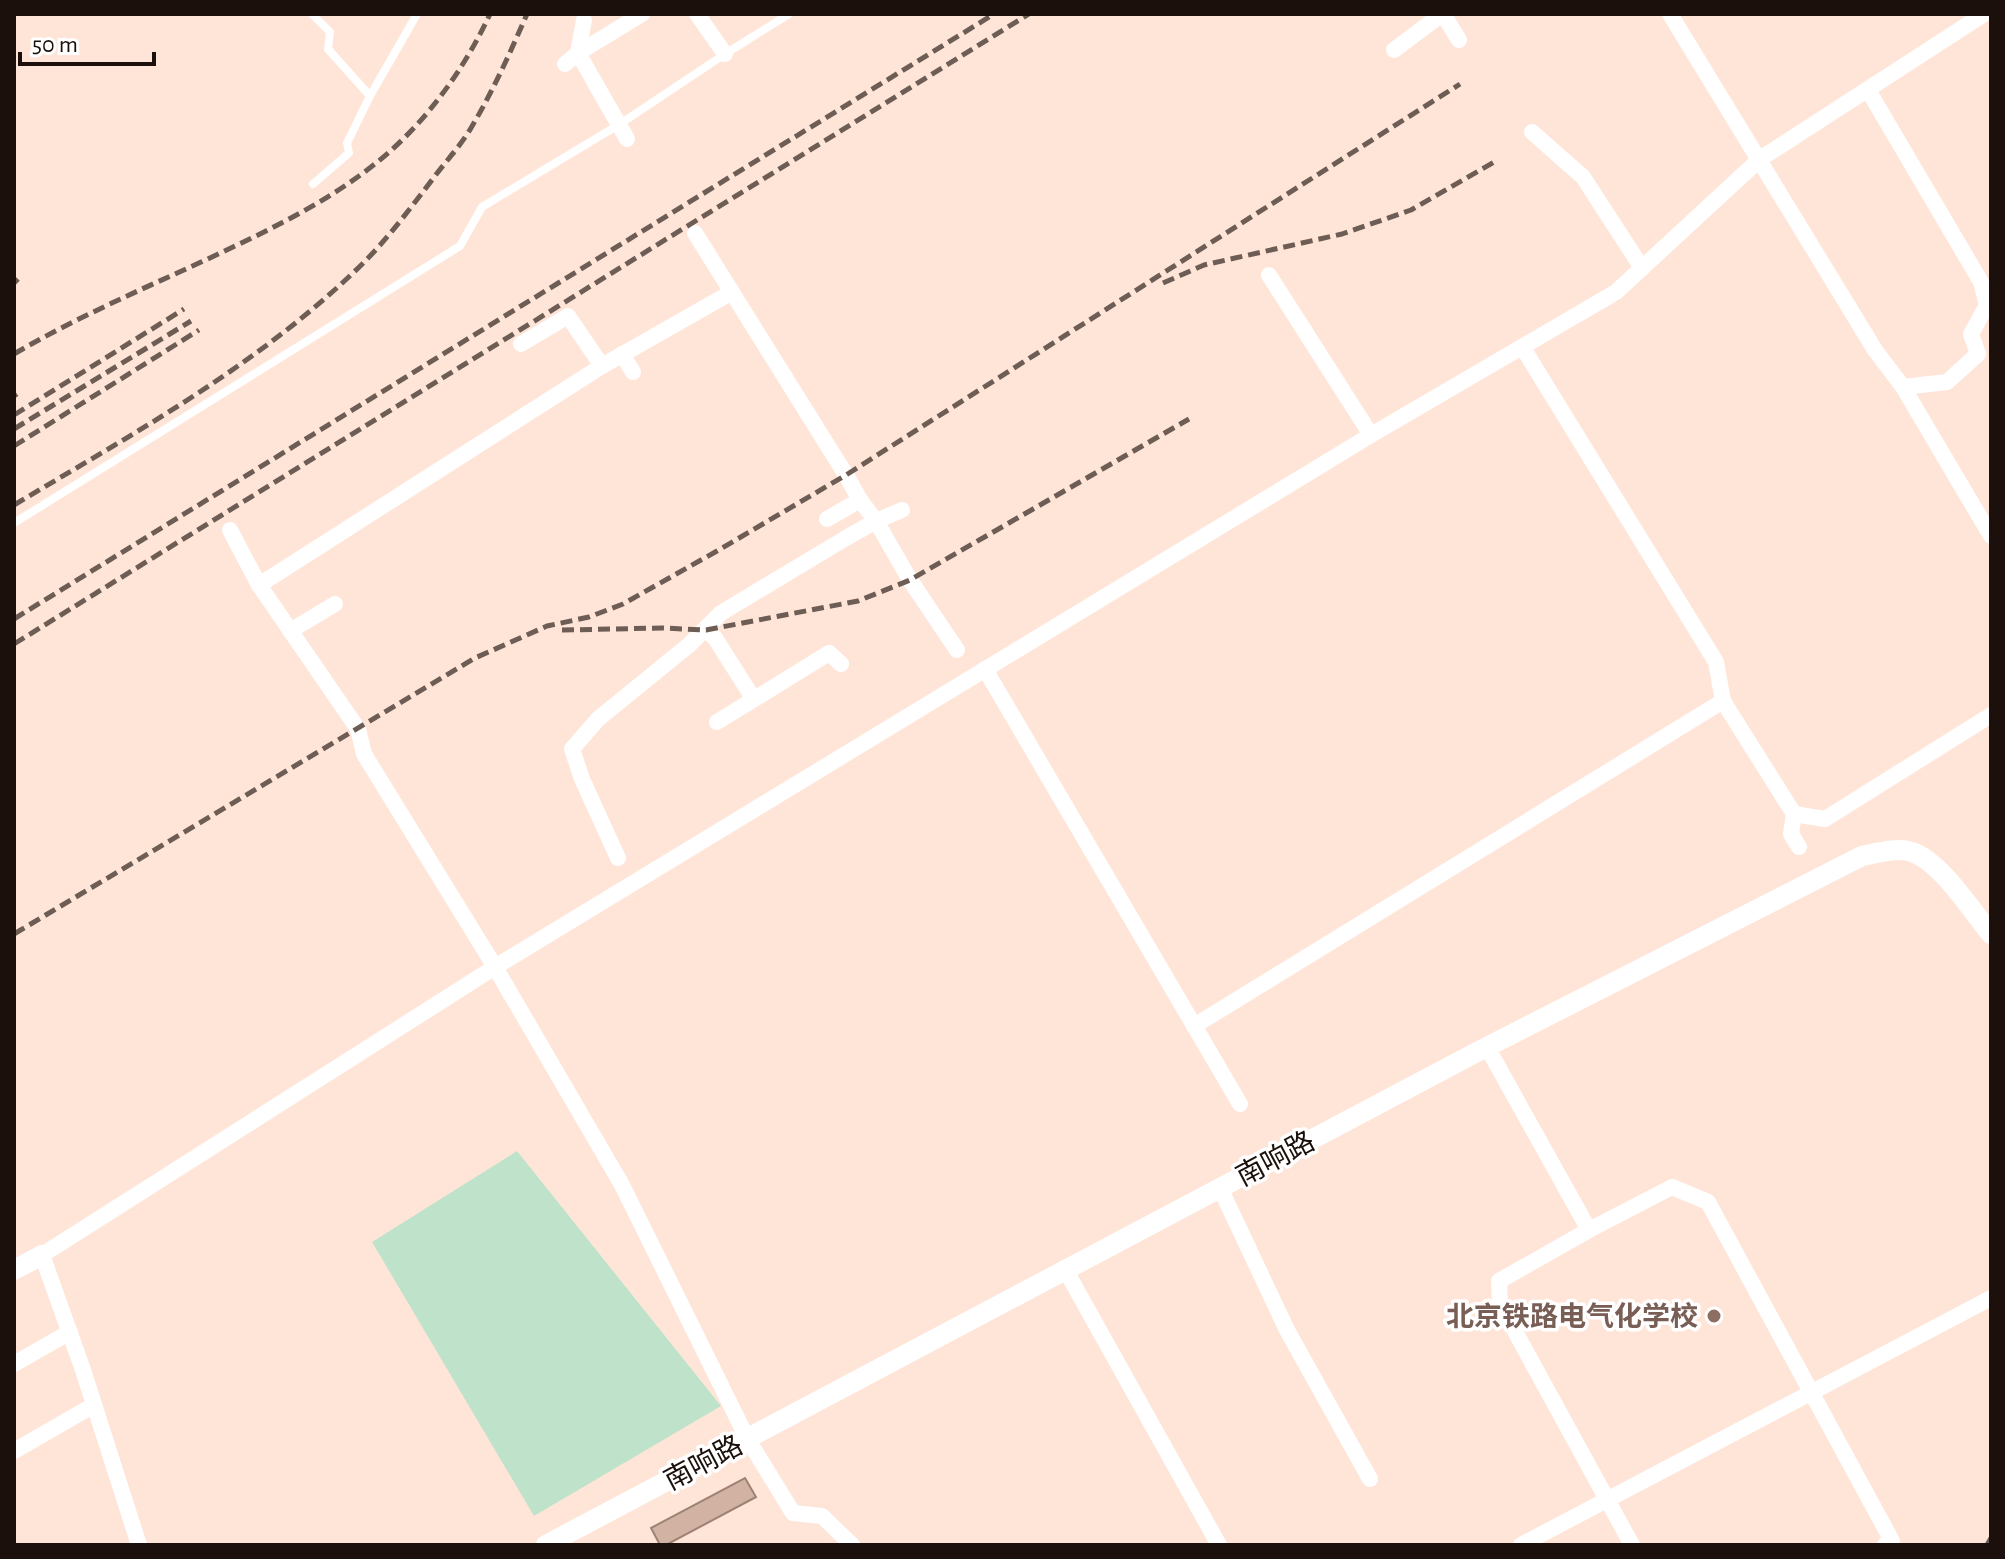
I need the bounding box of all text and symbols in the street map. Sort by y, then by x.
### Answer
scale bar [20,16,154,66]
text: 50 m [32,33,78,57]
street label: 南响路 [1231,1126,1320,1192]
place label: 北京铁路电气化学校 [1446,1301,1698,1332]
marker: 北京铁路电气化学校 [1705,1307,1723,1325]
street label: 南响路 [659,1430,748,1496]

